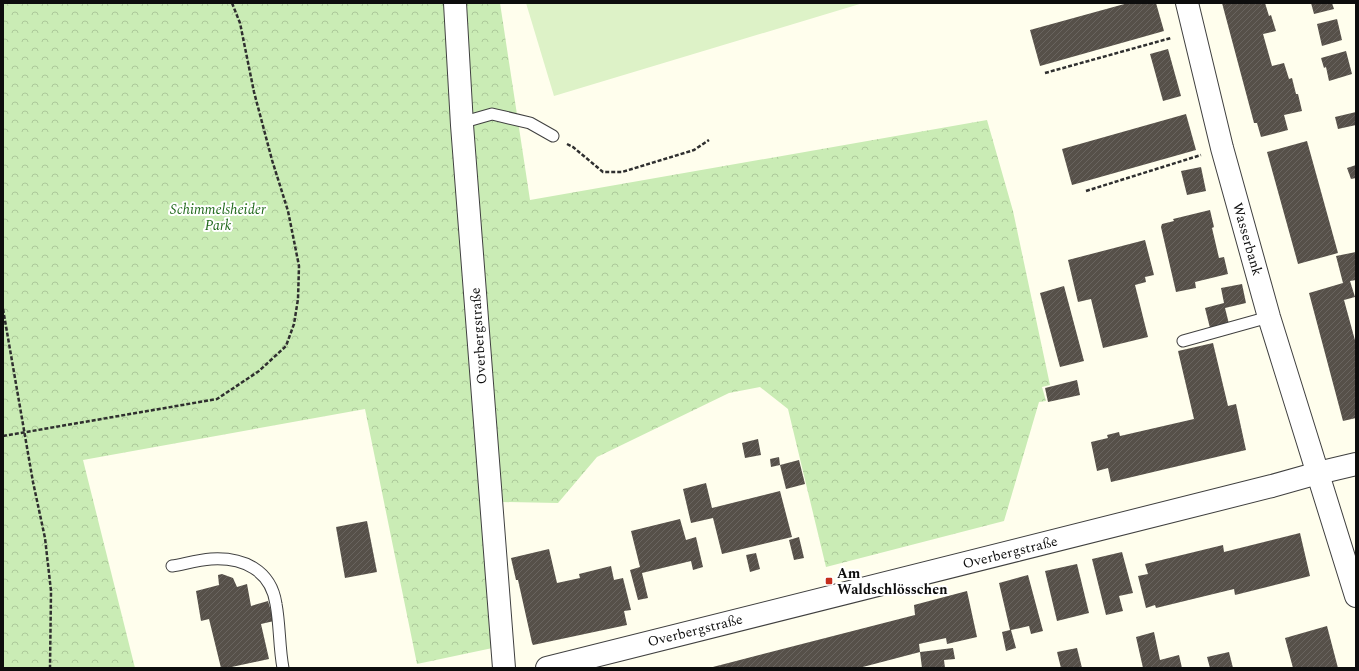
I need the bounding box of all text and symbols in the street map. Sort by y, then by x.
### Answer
park label: Schimmelsheider Park [170,199,266,236]
street label: Wasserbank [1227,200,1268,278]
street label: Overbergstraße [465,287,492,385]
street label: Overbergstraße [960,530,1060,574]
place label: Am Waldschlösschen [837,563,948,600]
marker: Am Waldschlösschen [824,576,834,586]
street label: Overbergstraße [645,608,745,652]

